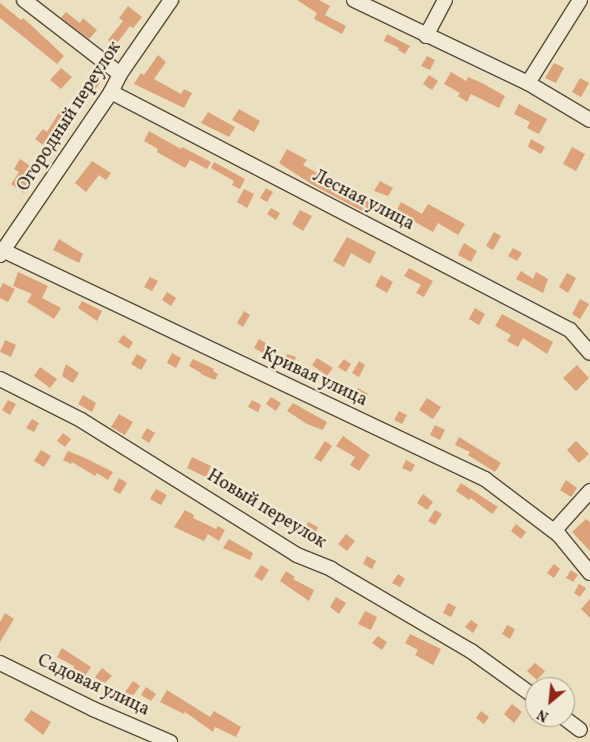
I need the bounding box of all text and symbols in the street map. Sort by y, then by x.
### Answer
street label: Огородный переулок [13,38,127,196]
street label: Лесная улица [308,166,418,236]
street label: Кривая улица [257,344,371,412]
street label: Новый переулок [202,466,330,554]
street label: Садовая улица [33,651,153,721]
north arrow [525,677,575,727]
text: N [534,704,552,726]

